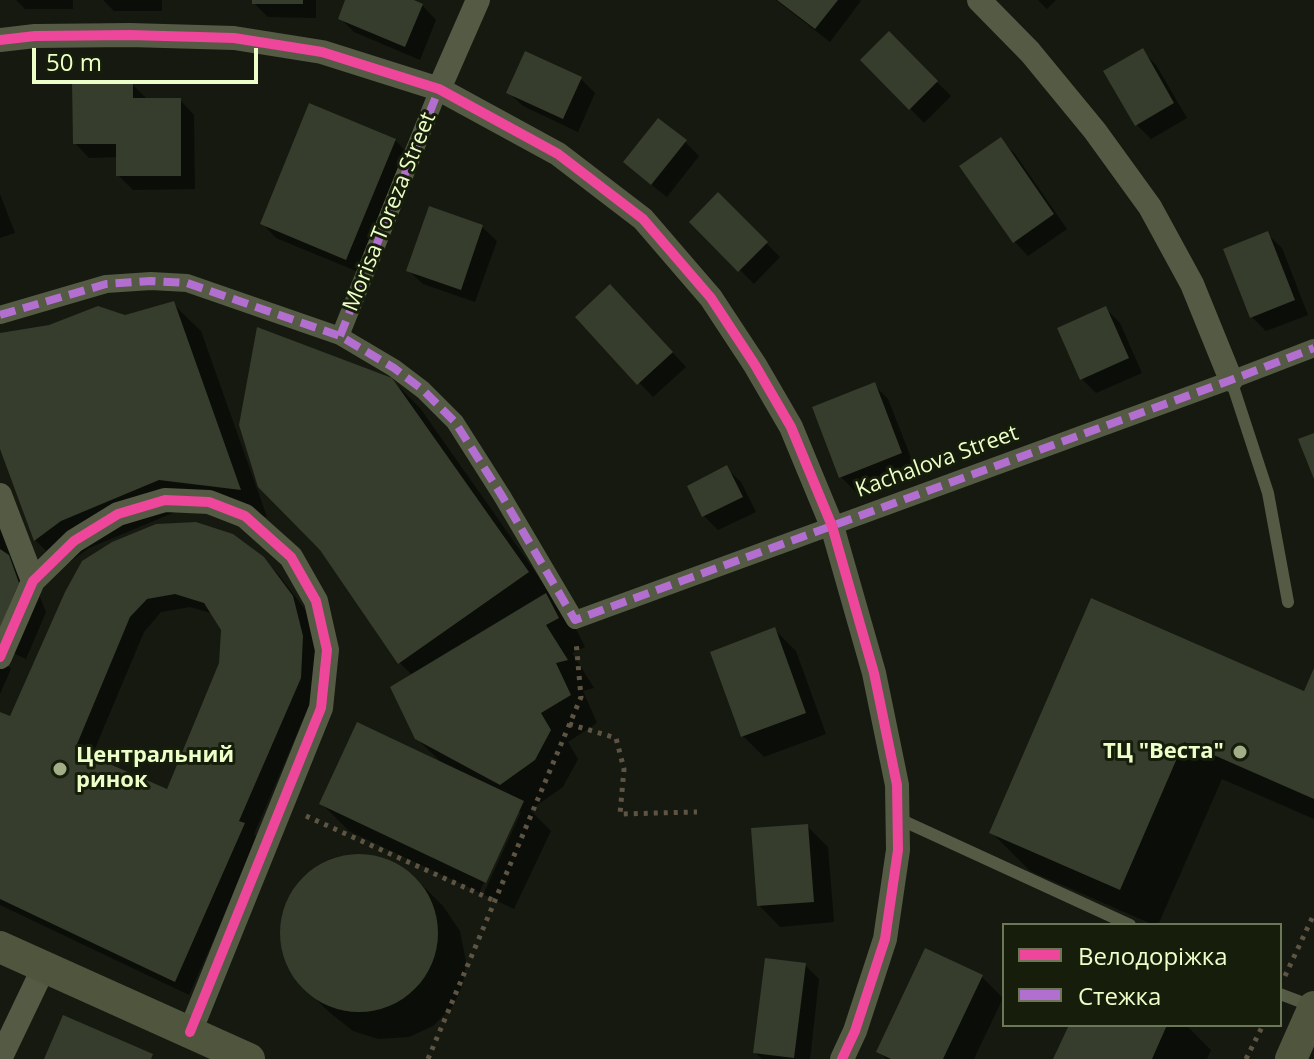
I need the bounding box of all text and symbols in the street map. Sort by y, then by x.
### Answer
scale bar [36,32,262,82]
text: 50 m [46,45,102,78]
street label: Morisa Toreza Street [338,109,442,315]
street label: Kachalova Street [852,420,1022,504]
place label: ТЦ "Веста" [1103,739,1224,765]
place label: Центральний ринок [76,743,234,794]
marker: ТЦ "Веста" [1231,743,1249,761]
marker: Центральний ринок [51,760,69,778]
legend [1002,923,1282,1027]
text: Велодоріжка [1078,939,1228,972]
text: Стежка [1078,979,1161,1012]

